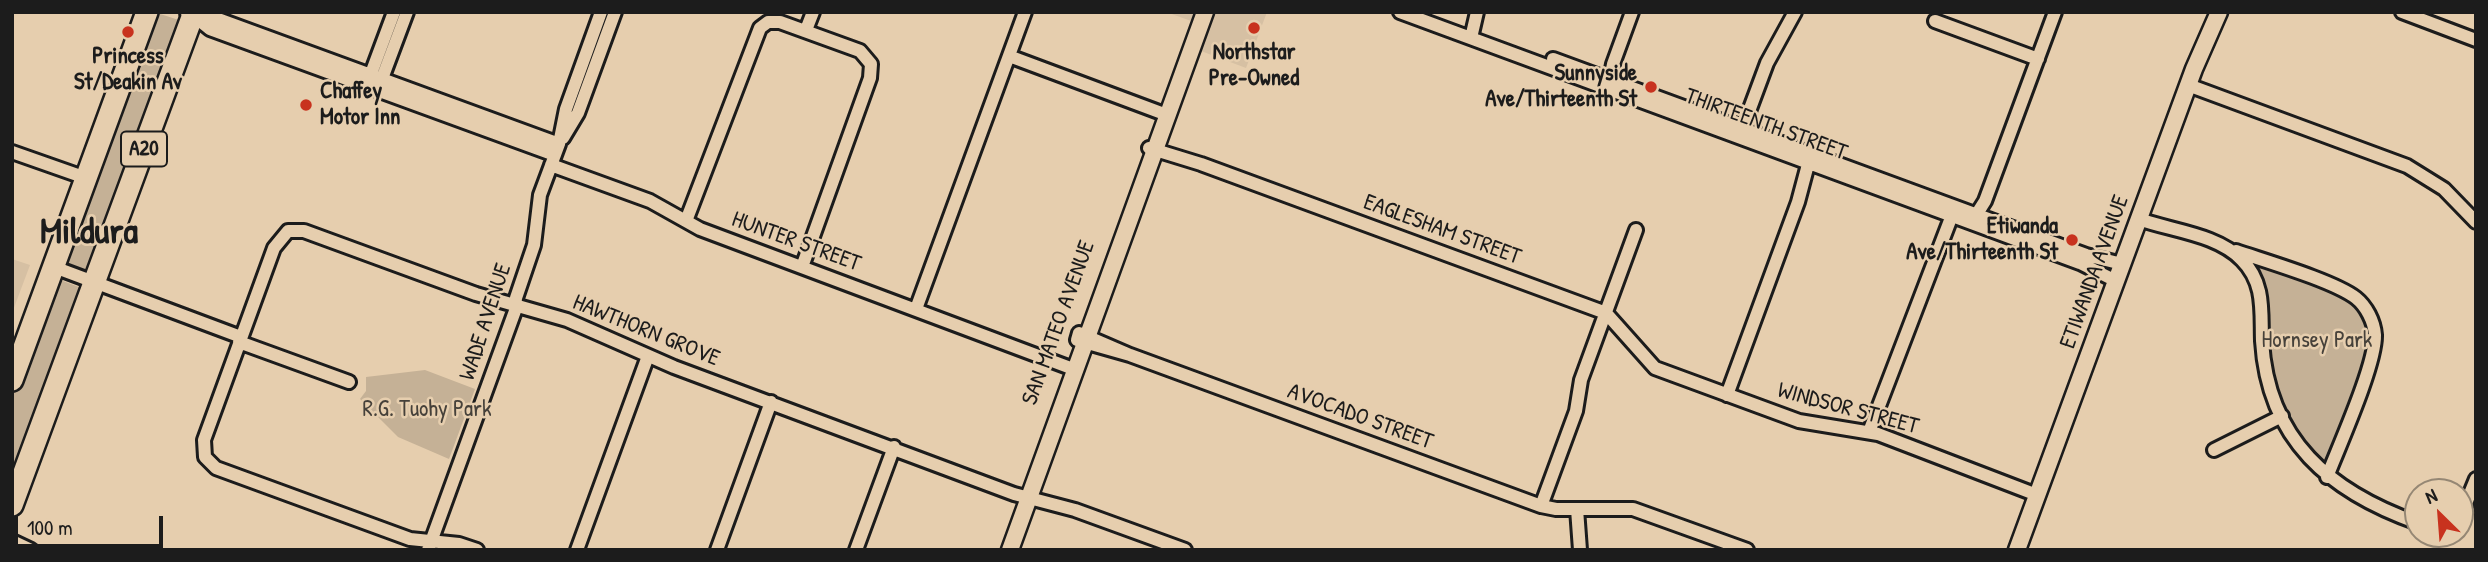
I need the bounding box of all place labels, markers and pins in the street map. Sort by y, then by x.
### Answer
marker: Northstar Pre-Owned [1246,20,1262,36]
marker: Princess St/Deakin Av [120,24,136,40]
place label: Northstar Pre-Owned [1209,39,1299,93]
place label: Princess St/Deakin Av [74,43,182,97]
place label: Sunnyside Ave/Thirteenth St [1485,60,1637,114]
place label: Chaffey Motor Inn [320,78,400,132]
marker: Sunnyside Ave/Thirteenth St [1643,79,1659,95]
marker: Chaffey Motor Inn [298,97,314,113]
place label: Etiwanda Ave/Thirteenth St [1906,213,2058,267]
marker: Etiwanda Ave/Thirteenth St [2064,232,2080,248]

